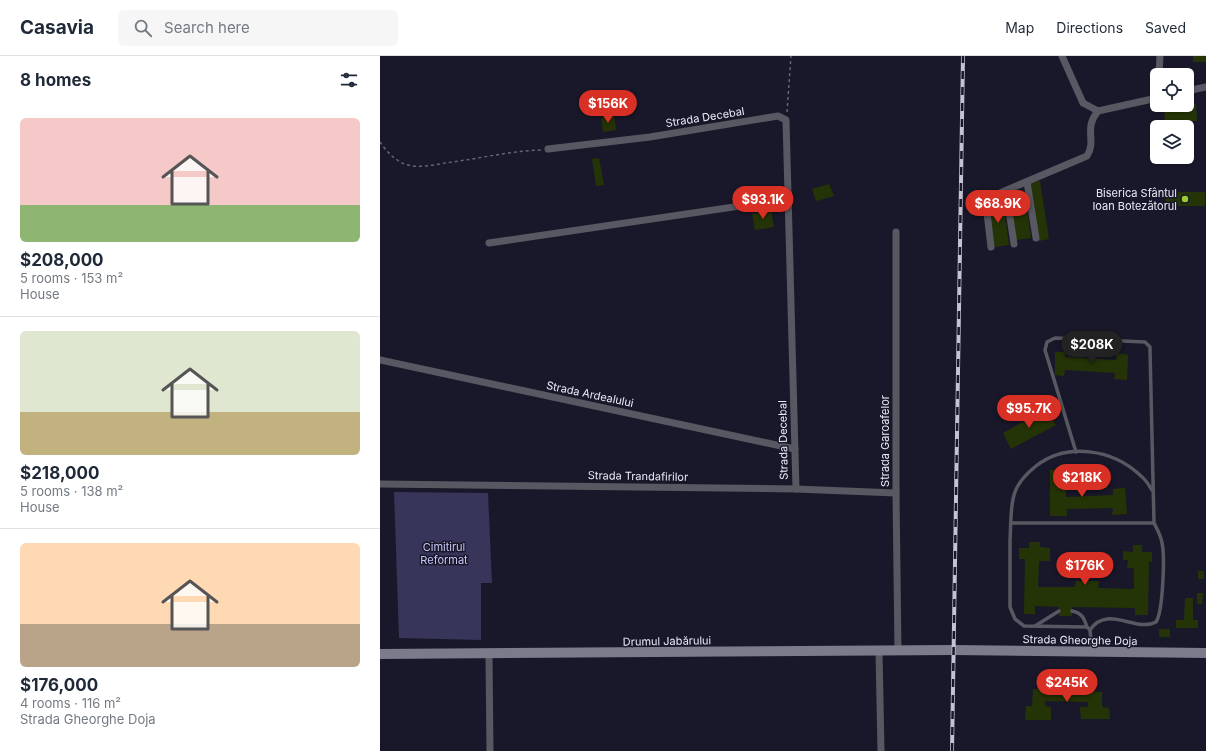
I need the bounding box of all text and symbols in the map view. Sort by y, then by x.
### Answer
search box [118,10,398,46]
text: Casavia [20,16,94,39]
icon: search [132,17,154,39]
text: Search here [164,18,250,37]
text: Map [1005,19,1034,36]
text: Directions [1056,19,1123,36]
text: Saved [1145,19,1186,36]
map controls [1150,68,1194,164]
button: locate [1150,68,1194,112]
icon: filters [338,69,360,91]
text: 8 homes [20,70,91,90]
pin: $156K [580,90,636,124]
text: $156K [588,95,628,111]
street label: Strada Decebal [665,104,745,130]
button: layers [1150,120,1194,164]
icon: home [154,144,226,216]
pin: $93.1K [730,186,796,220]
place label: Biserica Sfântul Ioan Botezătorul [1092,186,1177,213]
pin: $68.9K [965,190,1031,224]
text: $93.1K [741,191,785,207]
marker: Biserica Sfântul Ioan Botezătorul [1180,194,1190,204]
text: $68.9K [974,195,1022,211]
text: $208,000 [20,250,104,270]
text: 5 rooms · 153 m² [20,270,123,286]
text: House [20,286,60,302]
pin: $208K [1064,331,1120,365]
text: $208K [1070,336,1114,352]
icon: home [154,357,226,429]
street label: Strada Ardealului [545,378,635,410]
street label: Strada Garoafelor [878,395,892,487]
pin: $95.7K [996,395,1062,429]
street label: Strada Decebal [775,400,791,480]
text: $95.7K [1006,400,1052,416]
text: $218,000 [20,463,99,483]
pin: $218K [1054,464,1110,498]
street label: Strada Trandafirilor [588,468,688,484]
text: $218K [1062,469,1102,485]
text: 5 rooms · 138 m² [20,483,123,499]
text: House [20,499,60,515]
park label: Cimitirul Reformat [420,540,468,567]
pin: $176K [1057,552,1113,586]
text: $176K [1065,557,1105,573]
icon: home [154,569,226,641]
street label: Strada Gheorghe Doja [1022,632,1138,648]
street label: Drumul Jabărului [623,633,711,649]
pin: $245K [1039,669,1095,703]
text: $245K [1046,674,1088,690]
text: $176,000 [20,675,98,695]
text: 4 rooms · 116 m² [20,695,121,711]
text: Strada Gheorghe Doja [20,711,156,727]

